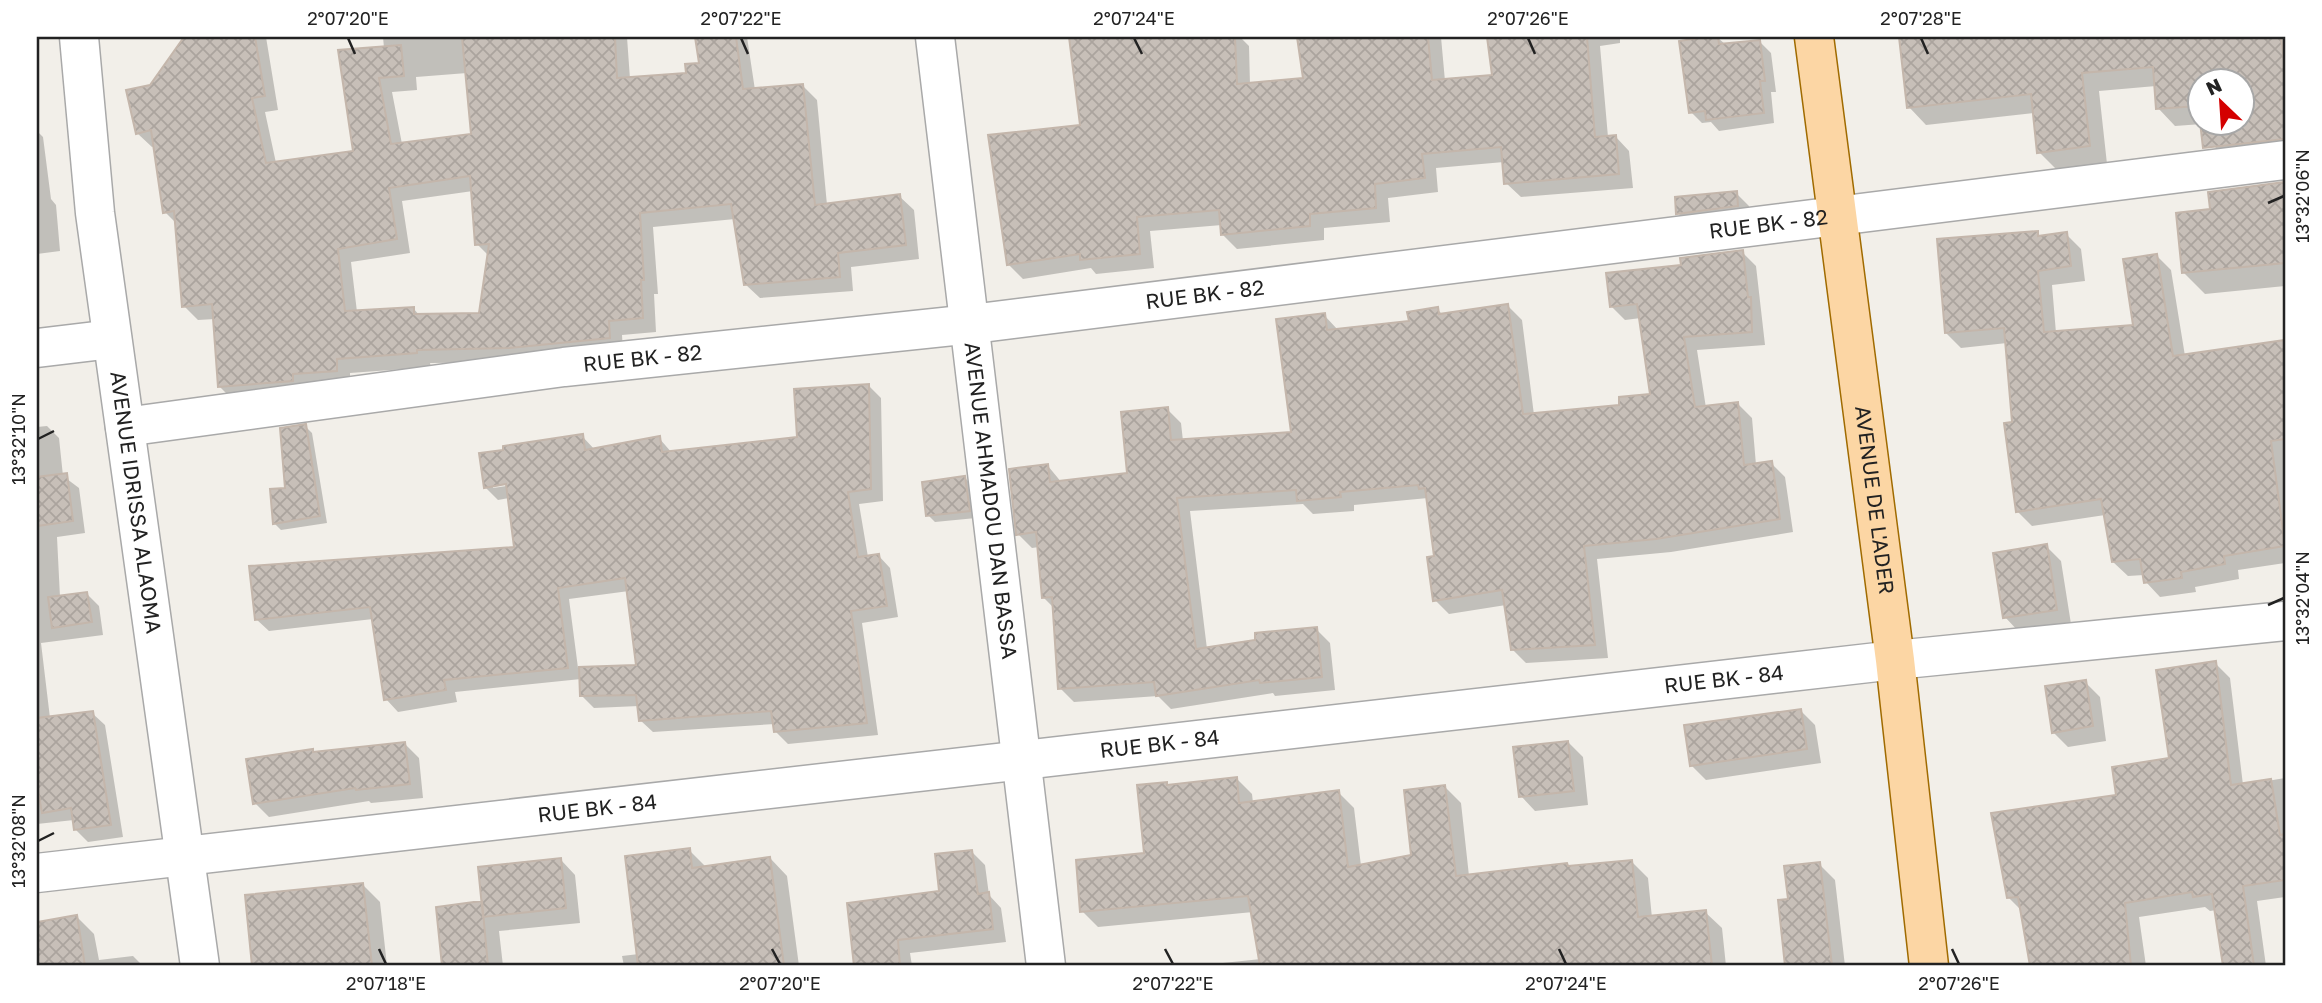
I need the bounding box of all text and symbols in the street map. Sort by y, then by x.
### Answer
text: 2°07'20"E [307,7,389,29]
text: 2°07'22"E [701,7,782,29]
text: 2°07'24"E [1093,7,1175,29]
text: 2°07'26"E [1487,7,1569,29]
text: 2°07'28"E [1880,7,1962,29]
north arrow [2186,66,2256,136]
text: N [2202,73,2225,100]
text: 13°32'06"N [2291,149,2313,243]
street label: RUE BK - 82 [1707,203,1829,244]
street label: RUE BK - 82 [1144,274,1266,314]
street label: RUE BK - 82 [582,339,703,377]
street label: AVENUE AHMADOU DAN BASSA [960,340,1023,661]
street label: AVENUE IDRISSA ALAOMA [105,369,168,635]
text: 13°32'10"N [7,393,29,485]
street label: AVENUE DE L'ADER [1850,404,1900,596]
text: 13°32'04"N [2291,551,2313,645]
street label: RUE BK - 84 [1663,659,1785,698]
street label: RUE BK - 84 [1098,724,1221,763]
street label: RUE BK - 84 [536,788,658,828]
text: 13°32'08"N [7,794,29,888]
text: 2°07'18"E [346,972,426,994]
text: 2°07'20"E [739,972,821,994]
text: 2°07'22"E [1133,972,1214,994]
text: 2°07'24"E [1525,972,1607,994]
text: 2°07'26"E [1918,972,2000,994]

